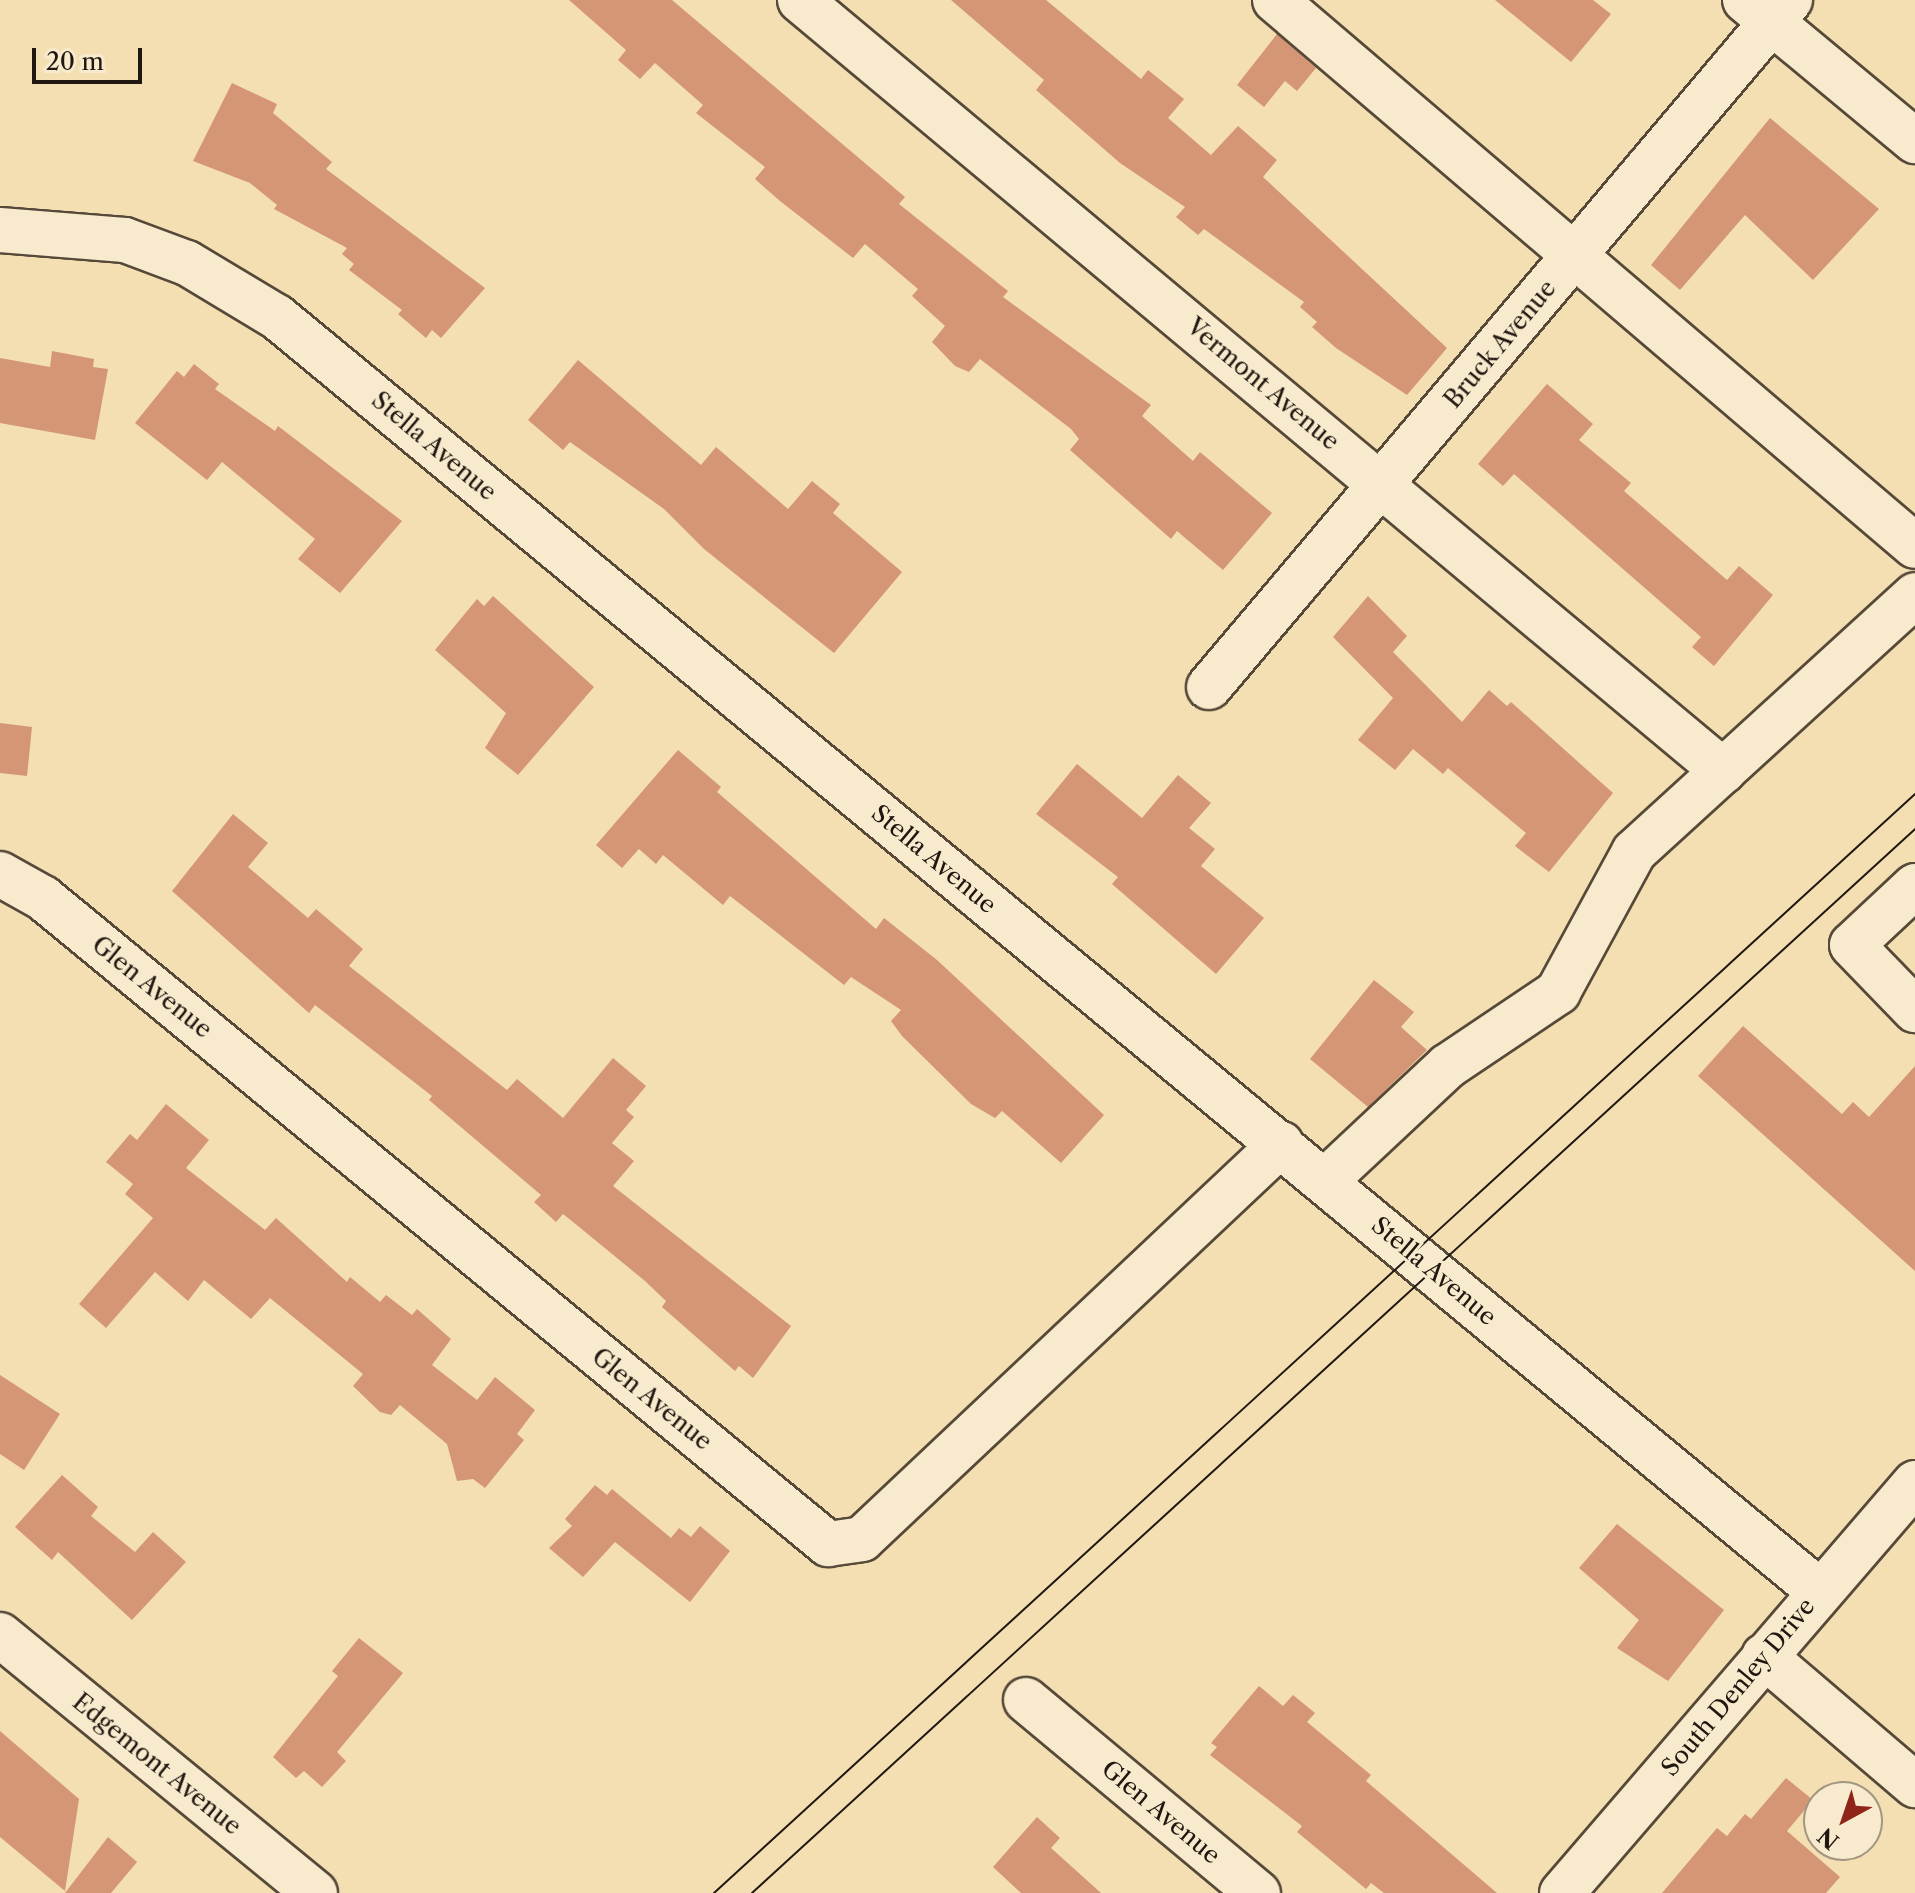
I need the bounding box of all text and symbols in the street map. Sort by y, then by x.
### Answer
scale bar [36,32,146,82]
text: 20 m [46,47,104,76]
street label: Bruck Avenue [1438,274,1562,414]
street label: Vermont Avenue [1181,312,1345,456]
street label: Stella Avenue [365,385,503,507]
street label: Stella Avenue [865,798,1003,920]
street label: Glen Avenue [86,930,218,1044]
street label: Stella Avenue [1365,1210,1503,1332]
street label: Glen Avenue [586,1342,718,1456]
street label: South Denley Drive [1655,1592,1821,1782]
street label: Edgemont Avenue [67,1687,247,1841]
street label: Glen Avenue [1096,1754,1226,1870]
north arrow [1803,1781,1883,1861]
text: N [1813,1822,1845,1855]

